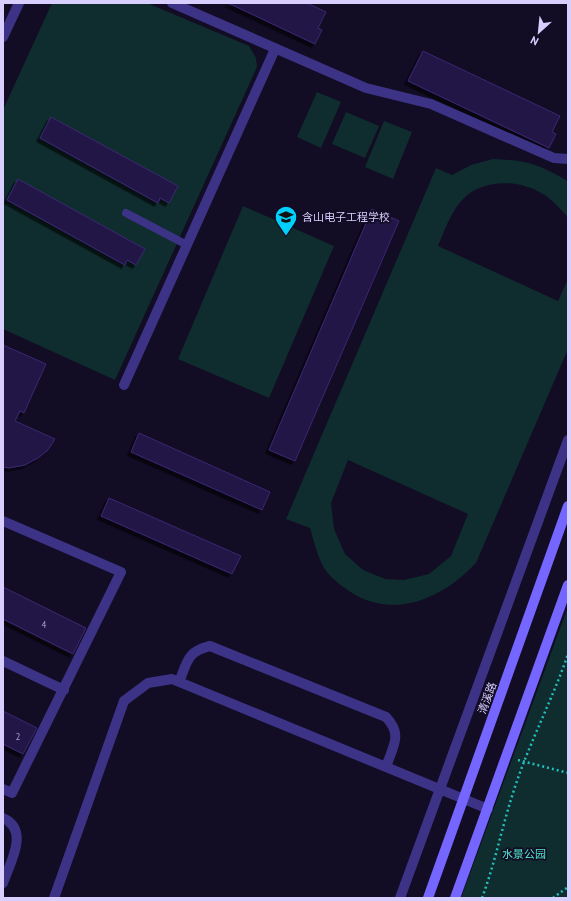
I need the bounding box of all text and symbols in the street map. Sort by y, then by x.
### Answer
north arrow [519,12,559,52]
text: N [528,33,541,49]
school or university icon: 含山电子工程学校 [273,204,299,237]
place label: 含山电子工程学校 [302,210,390,224]
house number: 4 [42,619,47,630]
street label: 清溪路 [475,680,499,716]
house number: 2 [16,731,21,742]
park label: 水景公园 [502,847,546,861]

